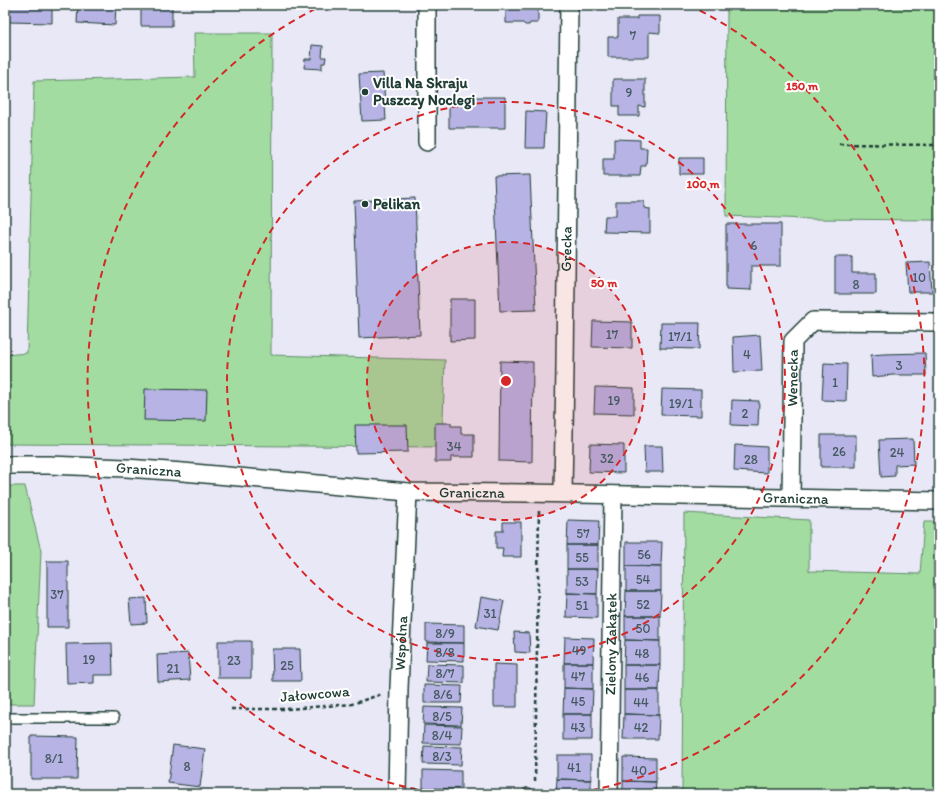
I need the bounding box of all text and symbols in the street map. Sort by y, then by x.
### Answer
house number: 7 [630,28,637,43]
place label: Villa Na Skraju Puszczy Noclegi [373,74,476,110]
text: 150 m [786,79,819,93]
house number: 9 [626,85,633,100]
marker: Villa Na Skraju Puszczy Noclegi [360,87,370,97]
text: 100 m [686,177,720,191]
place label: Pelikan [373,195,421,213]
marker: Pelikan [360,199,370,209]
street label: Grecka [557,226,576,272]
house number: 6 [751,238,758,253]
house number: 10 [912,270,926,285]
text: 50 m [591,276,618,290]
house number: 8 [852,277,860,292]
house number: 17 [606,327,619,342]
house number: 17/1 [668,329,692,344]
house number: 4 [743,347,751,362]
street label: Wenecka [783,349,802,407]
house number: 3 [895,358,903,373]
centre of rings [499,374,513,388]
house number: 1 [832,375,838,390]
house number: 19 [608,393,621,408]
house number: 19/1 [669,396,693,411]
house number: 2 [742,406,749,421]
house number: 34 [447,439,462,454]
house number: 26 [832,444,846,459]
house number: 24 [890,445,905,460]
house number: 32 [600,451,614,466]
house number: 28 [744,452,758,467]
street label: Graniczna [116,459,183,481]
street label: Graniczna [439,483,505,502]
street label: Graniczna [763,489,829,508]
house number: 57 [576,526,590,541]
house number: 56 [637,547,651,562]
house number: 55 [575,550,589,565]
house number: 54 [636,572,651,587]
house number: 53 [575,574,589,589]
house number: 37 [50,587,64,602]
street label: Zielony Zakątek [601,592,621,695]
house number: 52 [636,597,650,612]
house number: 51 [576,598,588,613]
house number: 31 [483,606,497,621]
street label: Wspólna [391,615,411,671]
house number: 50 [636,621,650,636]
house number: 8/9 [435,626,455,641]
house number: 49 [572,643,587,658]
house number: 8/8 [435,645,455,660]
house number: 48 [635,646,649,661]
house number: 19 [83,652,96,667]
house number: 23 [227,653,241,668]
house number: 25 [280,658,294,673]
house number: 21 [167,661,179,676]
house number: 8/7 [435,666,455,681]
house number: 47 [571,669,586,684]
house number: 46 [635,670,649,685]
street label: Jałowcowa [280,682,351,706]
house number: 8/6 [433,687,453,702]
house number: 45 [571,694,585,709]
house number: 44 [633,695,649,710]
house number: 8/5 [432,709,452,724]
house number: 43 [571,720,585,735]
house number: 42 [634,720,648,735]
house number: 8/4 [432,728,452,743]
house number: 8/3 [432,749,452,764]
house number: 8/1 [45,751,63,766]
house number: 8 [183,759,191,774]
house number: 41 [567,760,581,775]
house number: 40 [631,763,647,778]

